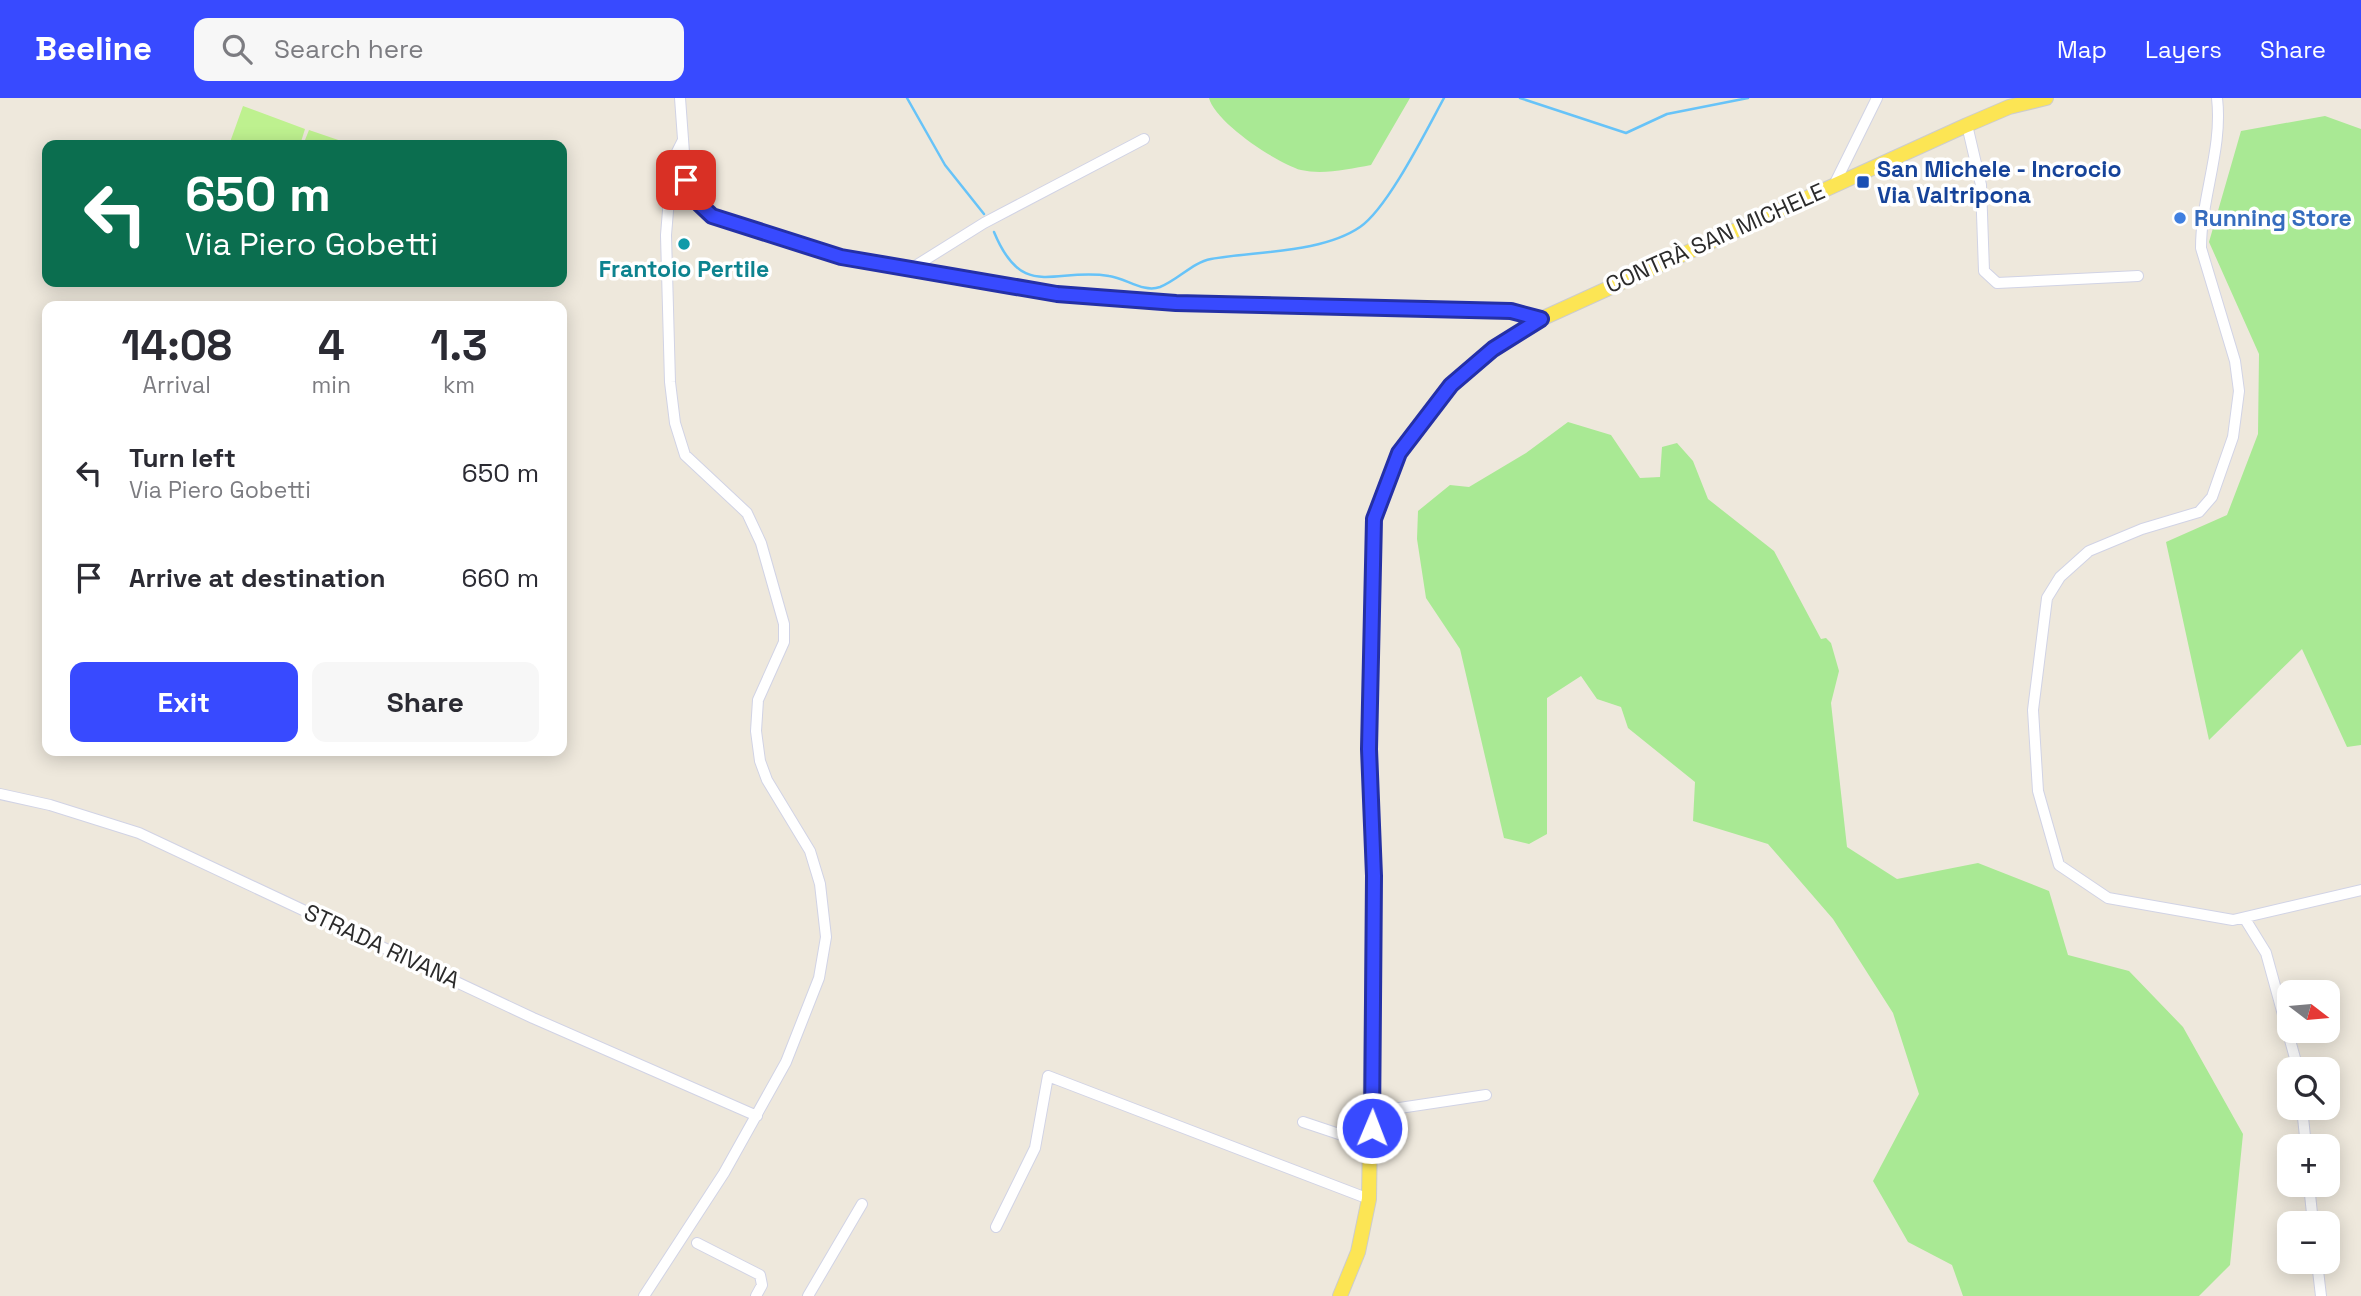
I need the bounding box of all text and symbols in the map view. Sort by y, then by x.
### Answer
search box [194,18,684,81]
text: Beeline [35,28,152,70]
icon: search [218,30,256,68]
text: Search here [274,32,424,66]
text: Map [2057,34,2107,65]
text: Layers [2145,34,2222,65]
text: Share [2260,34,2326,65]
pin [656,150,716,210]
place label: San Michele - Incrocio Via Valtripona [1877,154,2122,210]
icon: arrive [667,161,705,199]
text: 650 m [185,163,331,225]
icon: left [70,168,161,259]
marker: San Michele - Incrocio Via Valtripona [1855,174,1871,190]
street label: CONTRÀ SAN MICHELE [1601,176,1829,300]
place label: Running Store [2194,203,2352,233]
marker: Running Store [2172,210,2188,226]
text: Via Piero Gobetti [185,224,438,264]
marker: Frantoio Pertile [676,236,692,252]
place label: Frantoio Pertile [599,254,769,284]
text: 14:08 [121,319,232,372]
text: 4 [318,319,345,372]
text: 1.3 [430,319,488,372]
text: Arrival [143,370,211,400]
text: min [312,370,351,400]
text: km [443,370,475,400]
text: Turn left [129,441,236,475]
icon: left [70,454,108,492]
text: 650 m [462,456,539,490]
text: Via Piero Gobetti [129,475,311,505]
icon: arrive [70,559,108,597]
text: Arrive at destination [129,561,386,595]
text: 660 m [461,561,539,595]
button: Exit [70,662,298,742]
button: Share [312,662,539,742]
street label: STRADA RIVANA [299,897,465,995]
north arrow [2277,980,2340,1043]
map controls [2277,980,2340,1274]
button: search [2277,1057,2340,1120]
position arrow [1335,1091,1409,1165]
button: + [2277,1134,2340,1197]
button: − [2277,1211,2340,1274]

